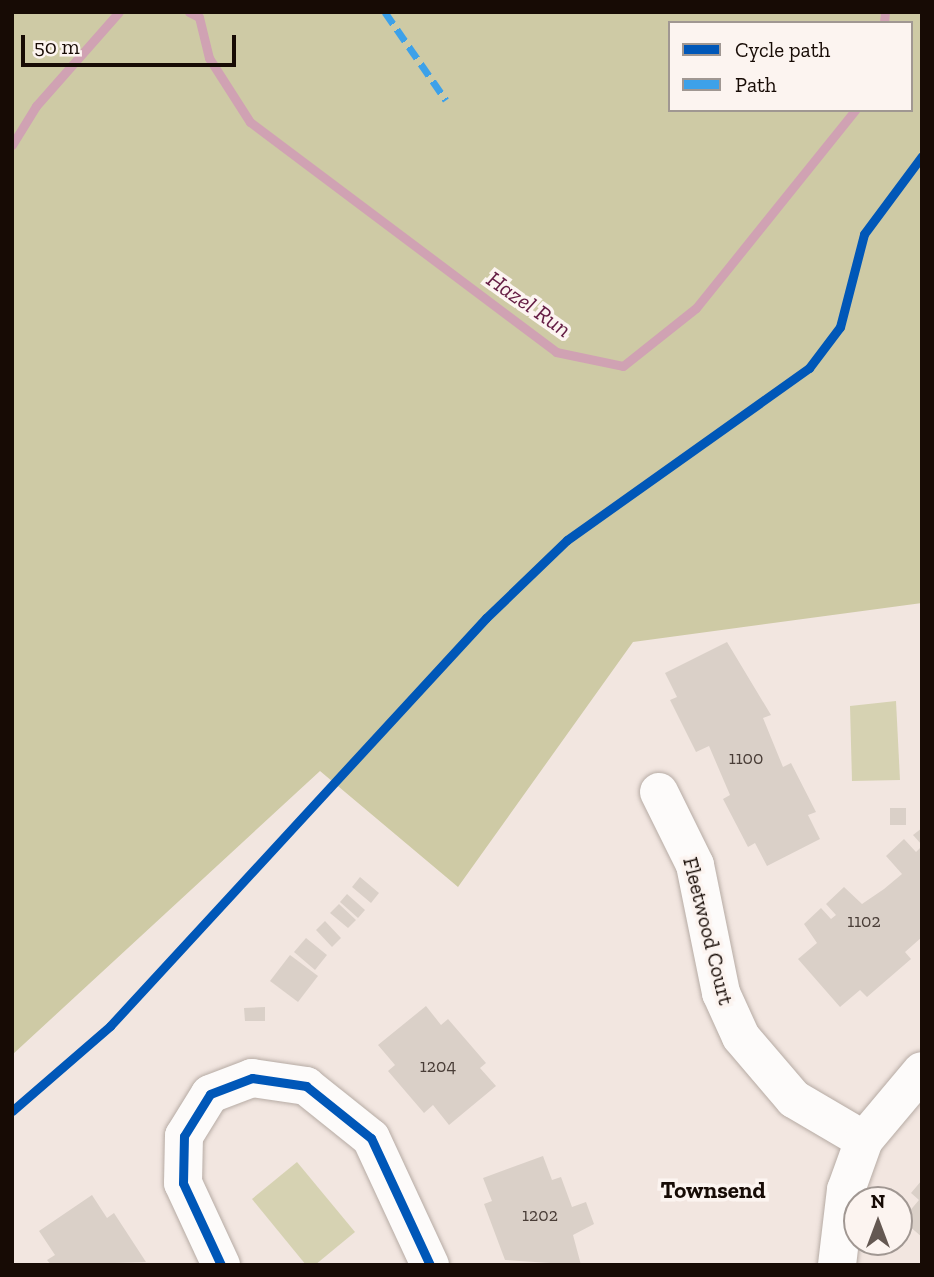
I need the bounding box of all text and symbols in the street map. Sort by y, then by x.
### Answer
scale bar [24,21,240,65]
legend [668,21,913,112]
text: 50 m [34,34,80,59]
text: Cycle path [735,37,830,62]
text: Path [735,72,777,97]
water label: Hazel Run [481,265,577,343]
house number: 1100 [729,747,763,769]
street label: Fleetwood Court [677,855,739,1007]
house number: 1102 [847,910,881,932]
house number: 1204 [420,1055,456,1077]
district label: Townsend [660,1176,766,1204]
north arrow [843,1186,913,1256]
text: N [871,1190,885,1213]
house number: 1202 [522,1204,558,1226]

